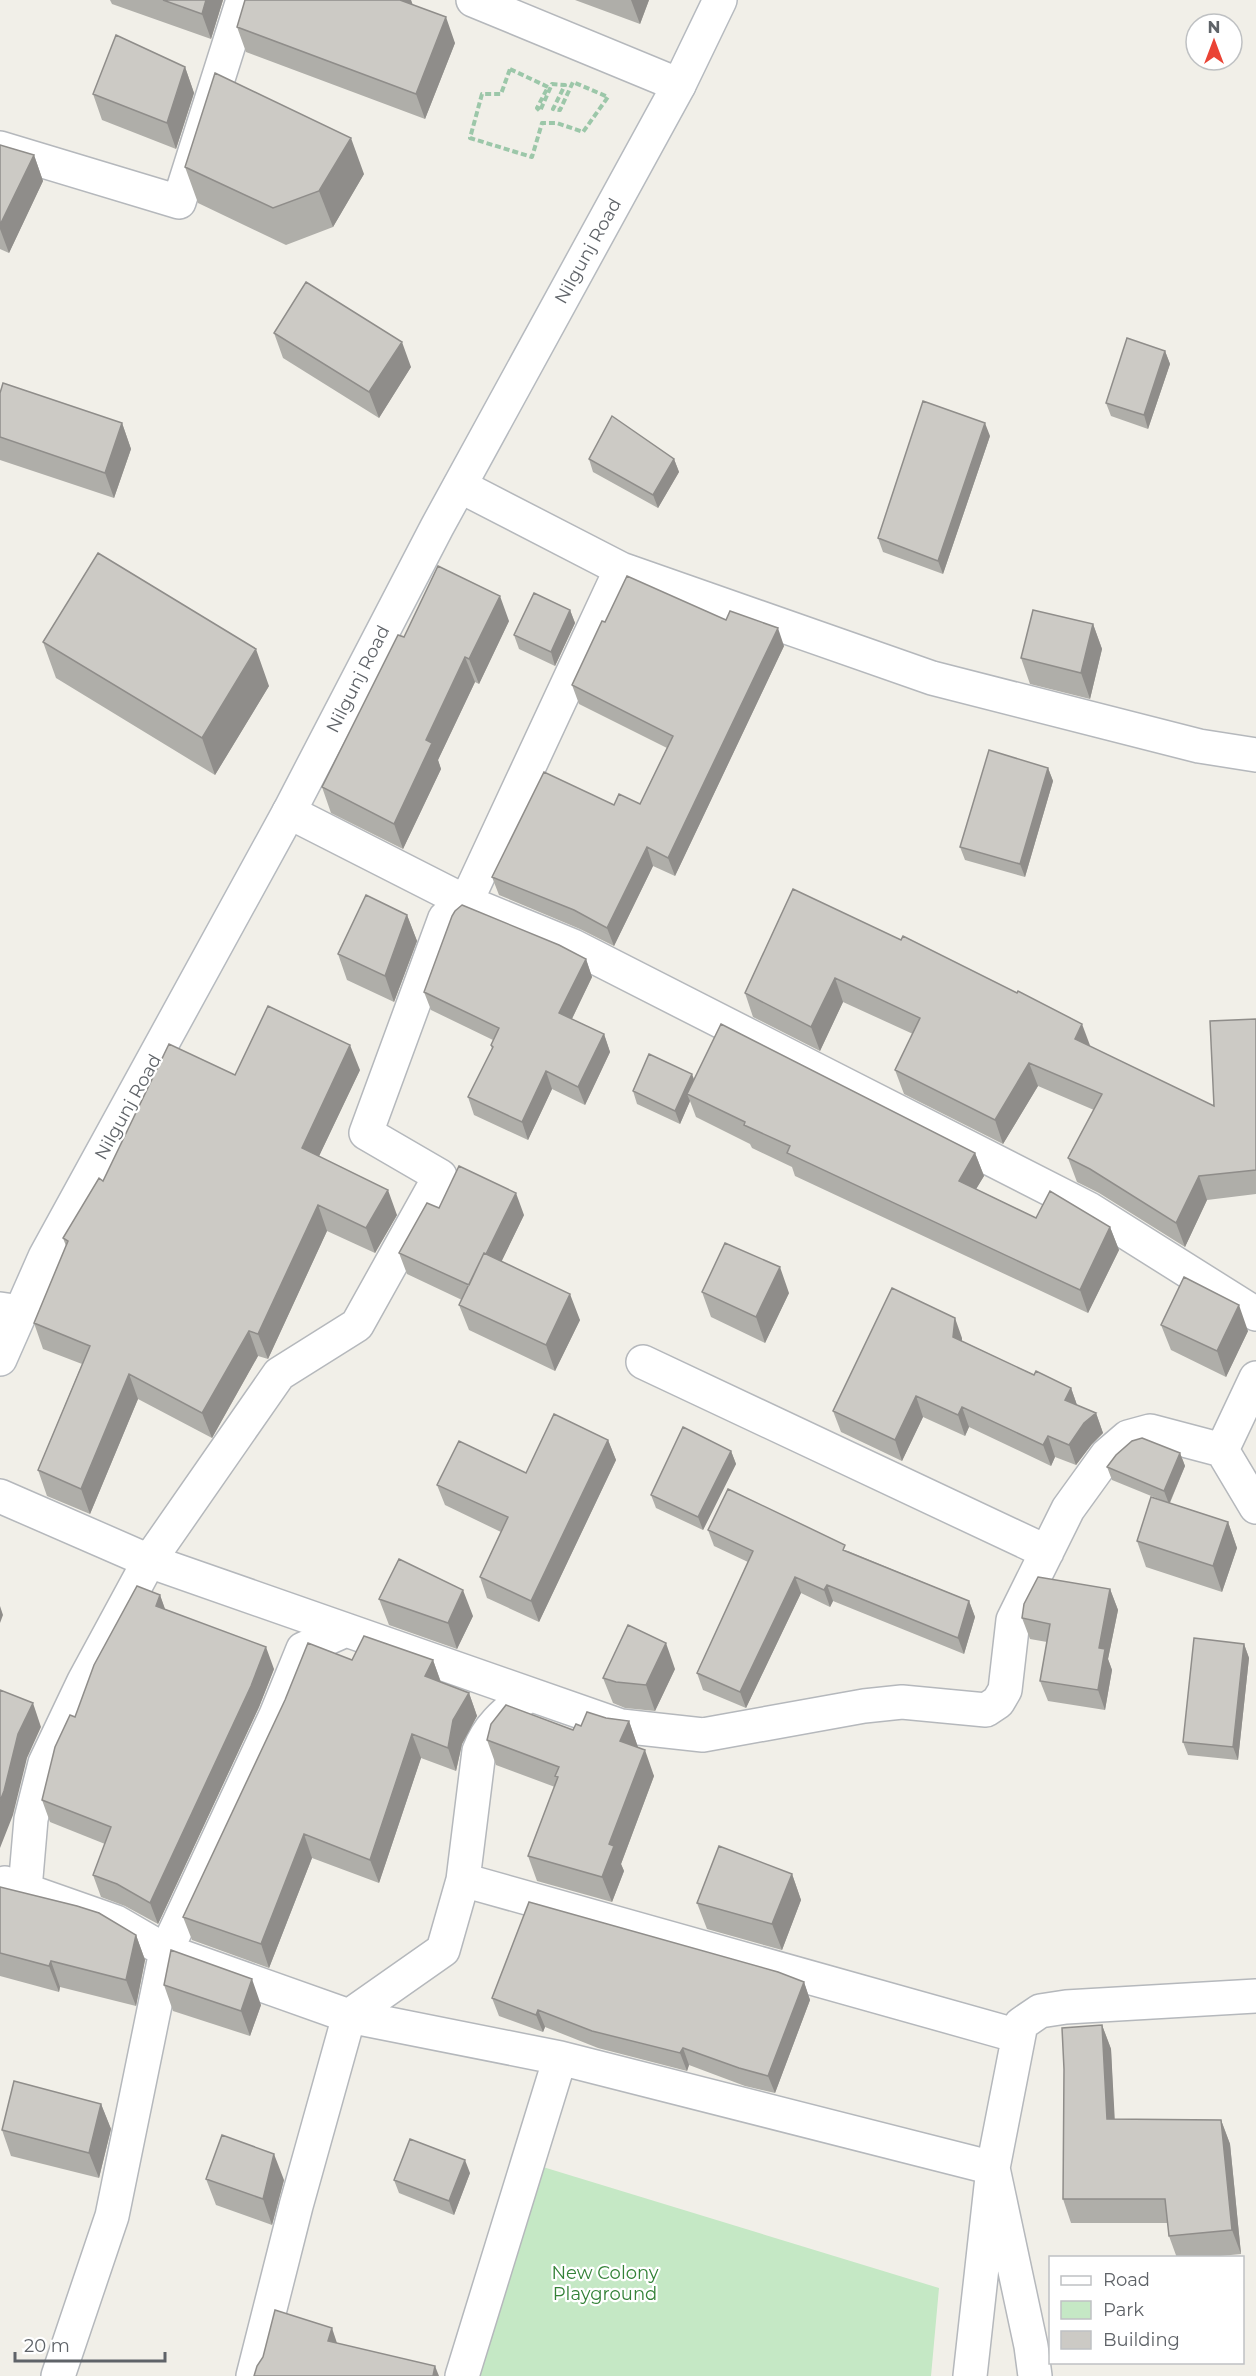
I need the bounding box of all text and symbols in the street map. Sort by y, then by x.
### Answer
north arrow [1184,12,1244,72]
text: N [1208,18,1220,37]
street label: Nilgunj Road [550,194,626,308]
street label: Nilgunj Road [321,622,395,736]
street label: Nilgunj Road [90,1050,166,1164]
legend [1049,2256,1244,2364]
park label: New Colony Playground [551,2262,659,2305]
text: Road [1103,2269,1150,2291]
text: Park [1103,2299,1144,2321]
scale bar [15,2325,165,2363]
text: Building [1103,2329,1180,2351]
text: 20 m [24,2335,70,2357]

